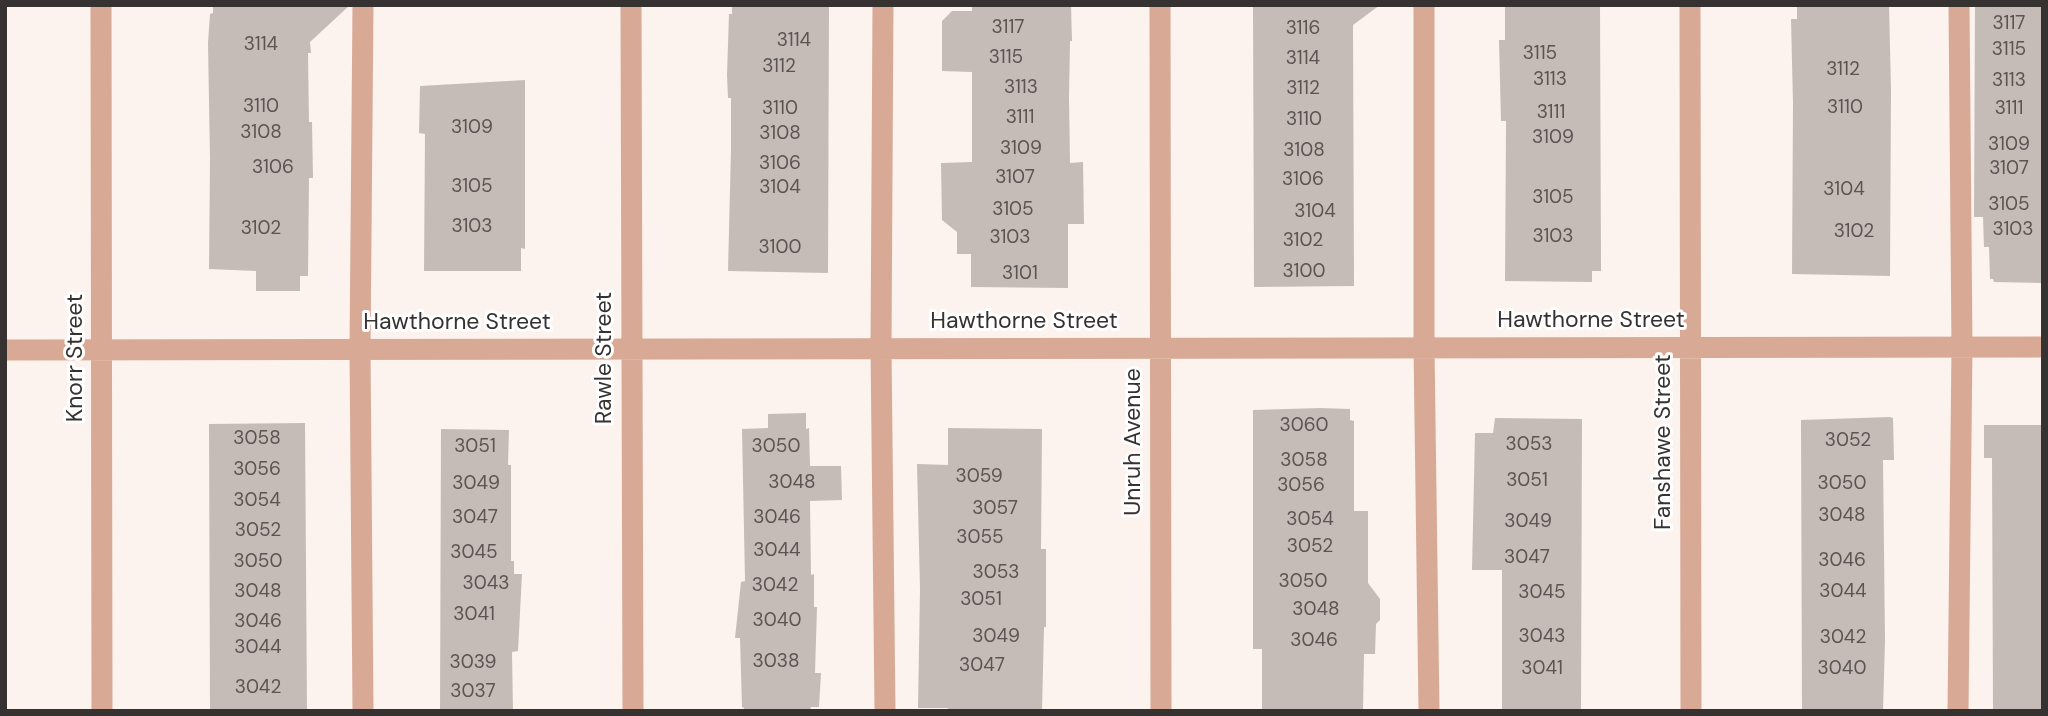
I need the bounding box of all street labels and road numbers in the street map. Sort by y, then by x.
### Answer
street label: Rawle Street [591,292,619,424]
street label: Knorr Street [62,294,90,422]
street label: Hawthorne Street [1497,307,1685,335]
street label: Hawthorne Street [930,308,1118,336]
street label: Hawthorne Street [363,309,551,337]
street label: Fanshawe Street [1650,354,1678,530]
street label: Unruh Avenue [1120,368,1148,516]

